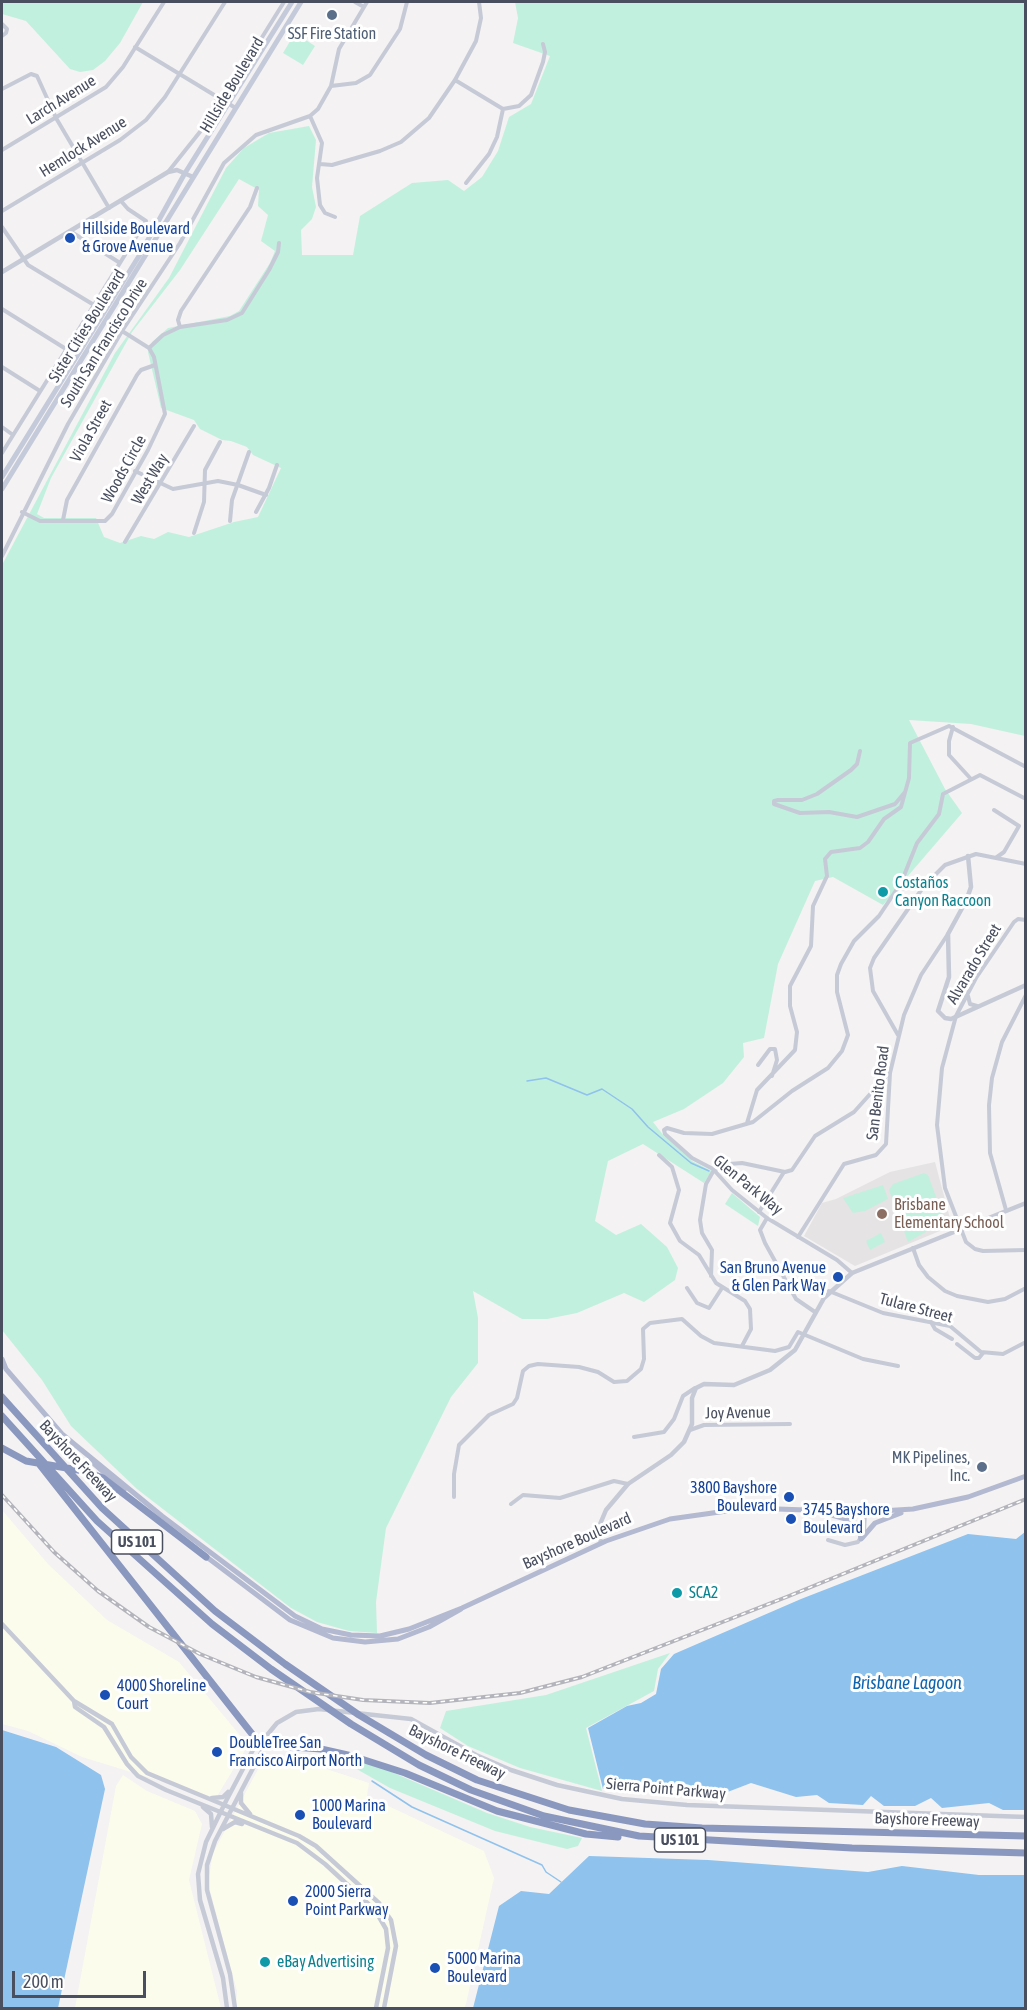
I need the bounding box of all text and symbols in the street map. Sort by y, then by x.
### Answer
marker: SSF Fire Station [325,8,339,22]
place label: SSF Fire Station [288,24,376,44]
street label: Hillside Boulevard [196,34,268,136]
street label: Larch Avenue [23,71,99,129]
street label: Hemlock Avenue [36,113,130,181]
place label: Hillside Boulevard & Grove Avenue [82,219,190,257]
marker: Hillside Boulevard & Grove Avenue [63,231,77,245]
street label: Sister Cities Boulevard [45,266,129,386]
street label: South San Francisco Drive [57,275,151,411]
street label: Viola Street [66,397,116,465]
street label: Woods Circle [98,432,150,506]
street label: West Way [127,450,173,508]
place label: Costaños Canyon Raccoon [895,873,991,911]
marker: Costaños Canyon Raccoon [876,885,890,899]
street label: Alvarado Street [943,920,1005,1008]
street label: San Benito Road [863,1045,893,1141]
street label: Glen Park Way [709,1151,787,1219]
place label: Brisbane Elementary School [894,1195,1004,1233]
marker: Brisbane Elementary School [875,1207,889,1221]
place label: San Bruno Avenue & Glen Park Way [720,1258,826,1296]
marker: San Bruno Avenue & Glen Park Way [831,1270,845,1284]
street label: Tulare Street [877,1289,955,1327]
street label: Joy Avenue [705,1403,771,1423]
street label: Bayshore Freeway [35,1416,121,1506]
place label: MK Pipelines, Inc. [892,1448,970,1486]
marker: MK Pipelines, Inc. [975,1460,989,1474]
place label: 3800 Bayshore Boulevard [690,1478,777,1516]
marker: 3800 Bayshore Boulevard [782,1490,796,1504]
place label: 3745 Bayshore Boulevard [803,1500,890,1538]
street label: Bayshore Boulevard [520,1508,634,1574]
marker: 3745 Bayshore Boulevard [784,1512,798,1526]
road number: US 101 [112,1530,162,1554]
place label: SCA2 [689,1583,718,1603]
marker: SCA2 [670,1586,684,1600]
water label: Brisbane Lagoon [852,1672,962,1694]
place label: 4000 Shoreline Court [117,1676,206,1714]
marker: 4000 Shoreline Court [98,1688,112,1702]
street label: Bayshore Freeway [405,1720,509,1784]
place label: DoubleTree San Francisco Airport North [229,1733,362,1771]
marker: DoubleTree San Francisco Airport North [210,1745,224,1759]
street label: Sierra Point Parkway [605,1774,727,1804]
place label: 1000 Marina Boulevard [312,1796,386,1834]
marker: 1000 Marina Boulevard [293,1808,307,1822]
street label: Bayshore Freeway [874,1809,980,1831]
road number: US 101 [654,1828,706,1852]
place label: 2000 Sierra Point Parkway [305,1882,389,1920]
marker: 2000 Sierra Point Parkway [286,1894,300,1908]
place label: 5000 Marina Boulevard [447,1949,521,1987]
place label: eBay Advertising [277,1952,374,1972]
marker: eBay Advertising [258,1955,272,1969]
scale bar [15,1959,148,1997]
marker: 5000 Marina Boulevard [428,1961,442,1975]
text: 200 m [23,1971,64,1992]

